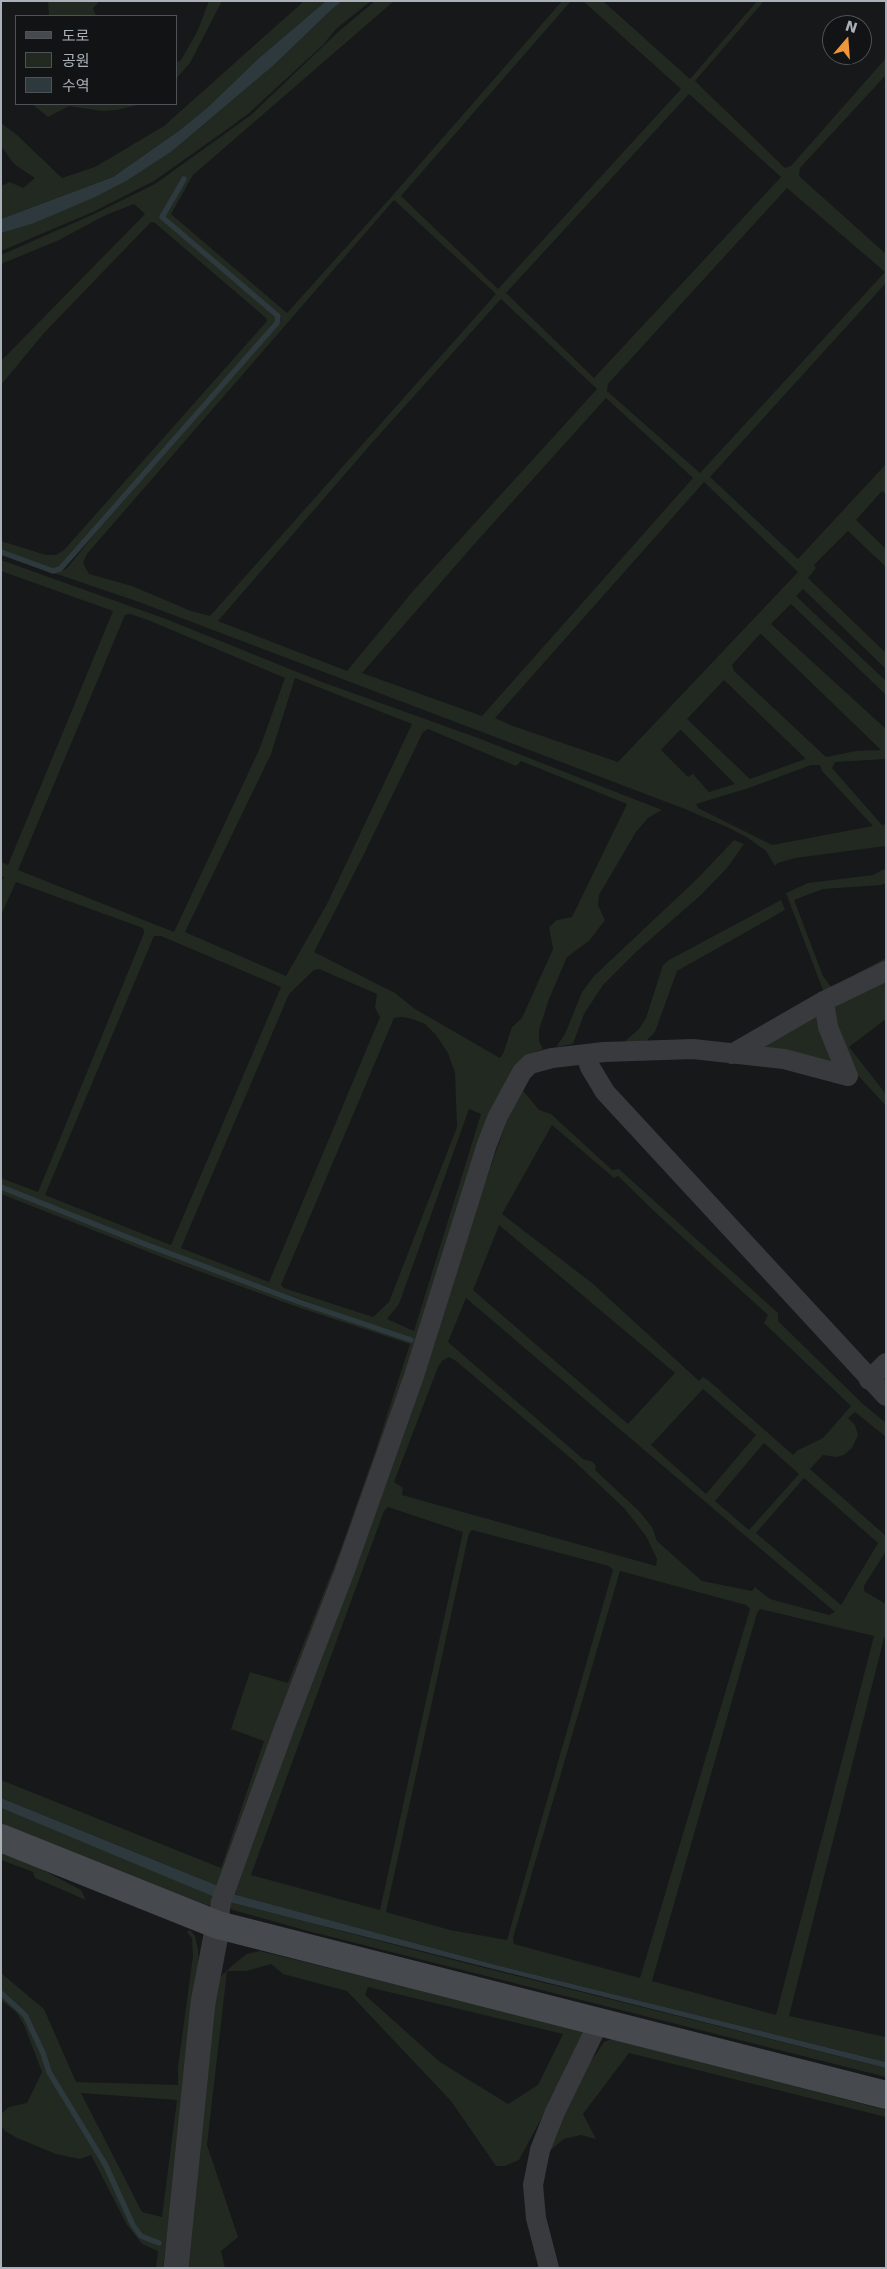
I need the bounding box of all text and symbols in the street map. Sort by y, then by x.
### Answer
legend [15,15,178,105]
north arrow [822,15,872,65]
text: N [843,17,859,36]
text: 도로 [62,27,90,45]
text: 공원 [62,52,90,70]
text: 수역 [62,77,90,95]

